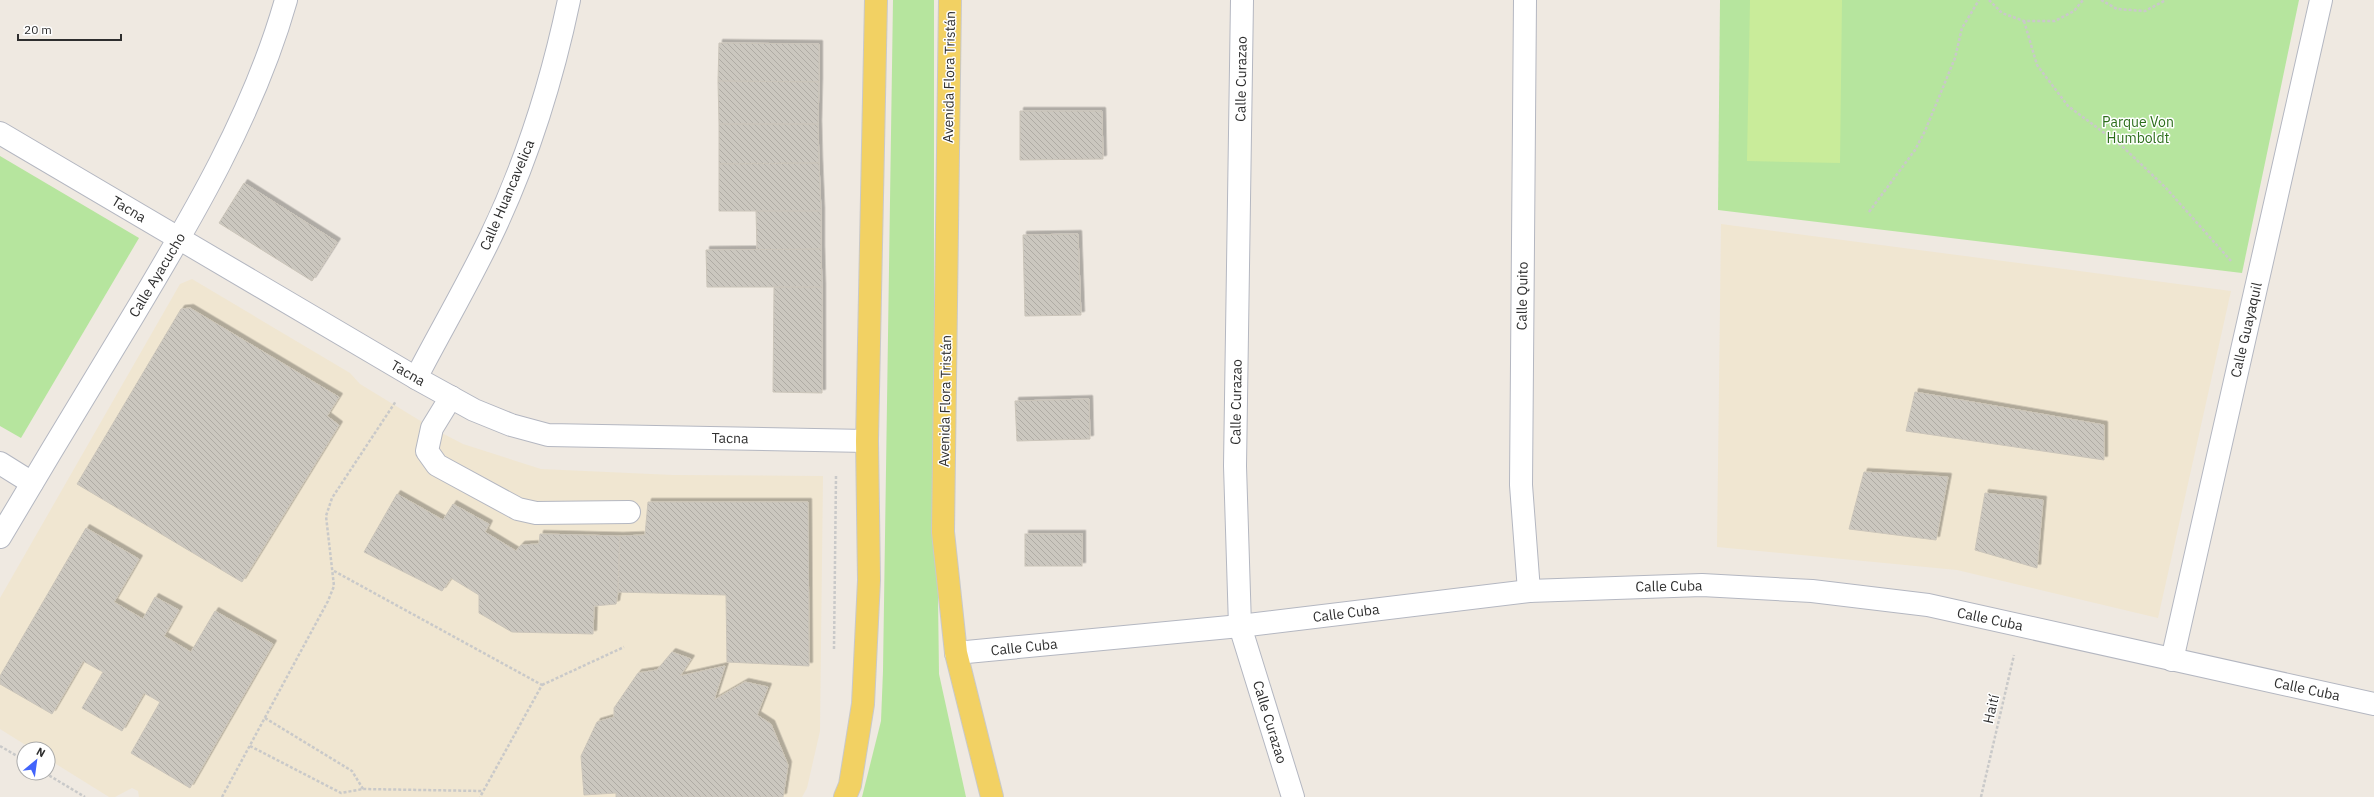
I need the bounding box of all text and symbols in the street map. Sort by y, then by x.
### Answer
street label: Avenida Flora Tristán [939,11,959,143]
scale bar [18,16,121,42]
text: 20 m [24,22,52,37]
street label: Calle Curazao [1231,36,1251,122]
park label: Parque Von Humboldt [2102,113,2174,147]
street label: Calle Huancavelica [476,136,539,253]
street label: Tacna [109,192,150,227]
street label: Calle Ayacucho [125,229,189,321]
street label: Calle Quito [1512,261,1532,331]
street label: Calle Guayaquil [2226,280,2266,380]
street label: Avenida Flora Tristán [935,335,955,467]
street label: Tacna [387,356,429,390]
street label: Calle Curazao [1226,359,1246,445]
street label: Tacna [711,429,749,447]
street label: Calle Cuba [1635,576,1703,596]
street label: Calle Cuba [1312,600,1381,626]
street label: Calle Cuba [1955,603,2025,635]
street label: Calle Cuba [990,634,1059,659]
street label: Calle Cuba [2272,673,2342,705]
street label: Calle Curazao [1249,678,1291,766]
street label: Haití [1979,692,2003,725]
north arrow [16,741,56,781]
text: N [34,744,48,760]

